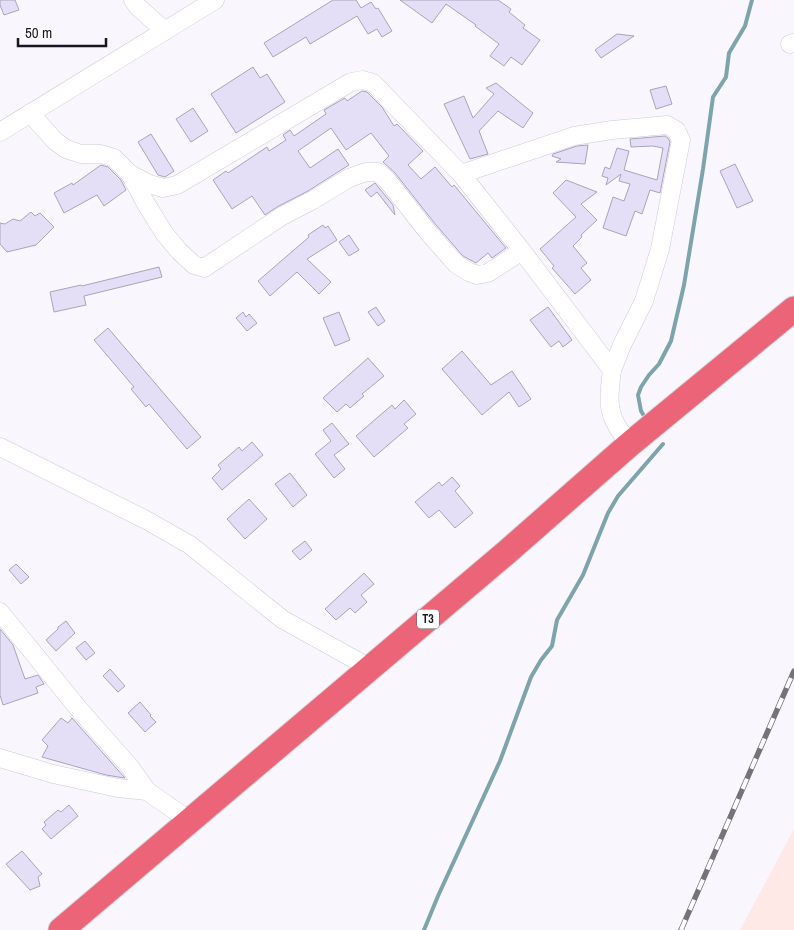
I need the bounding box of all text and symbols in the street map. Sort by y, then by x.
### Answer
scale bar [18,15,105,47]
text: 50 m [25,22,52,43]
road number: T3 [417,610,439,628]

